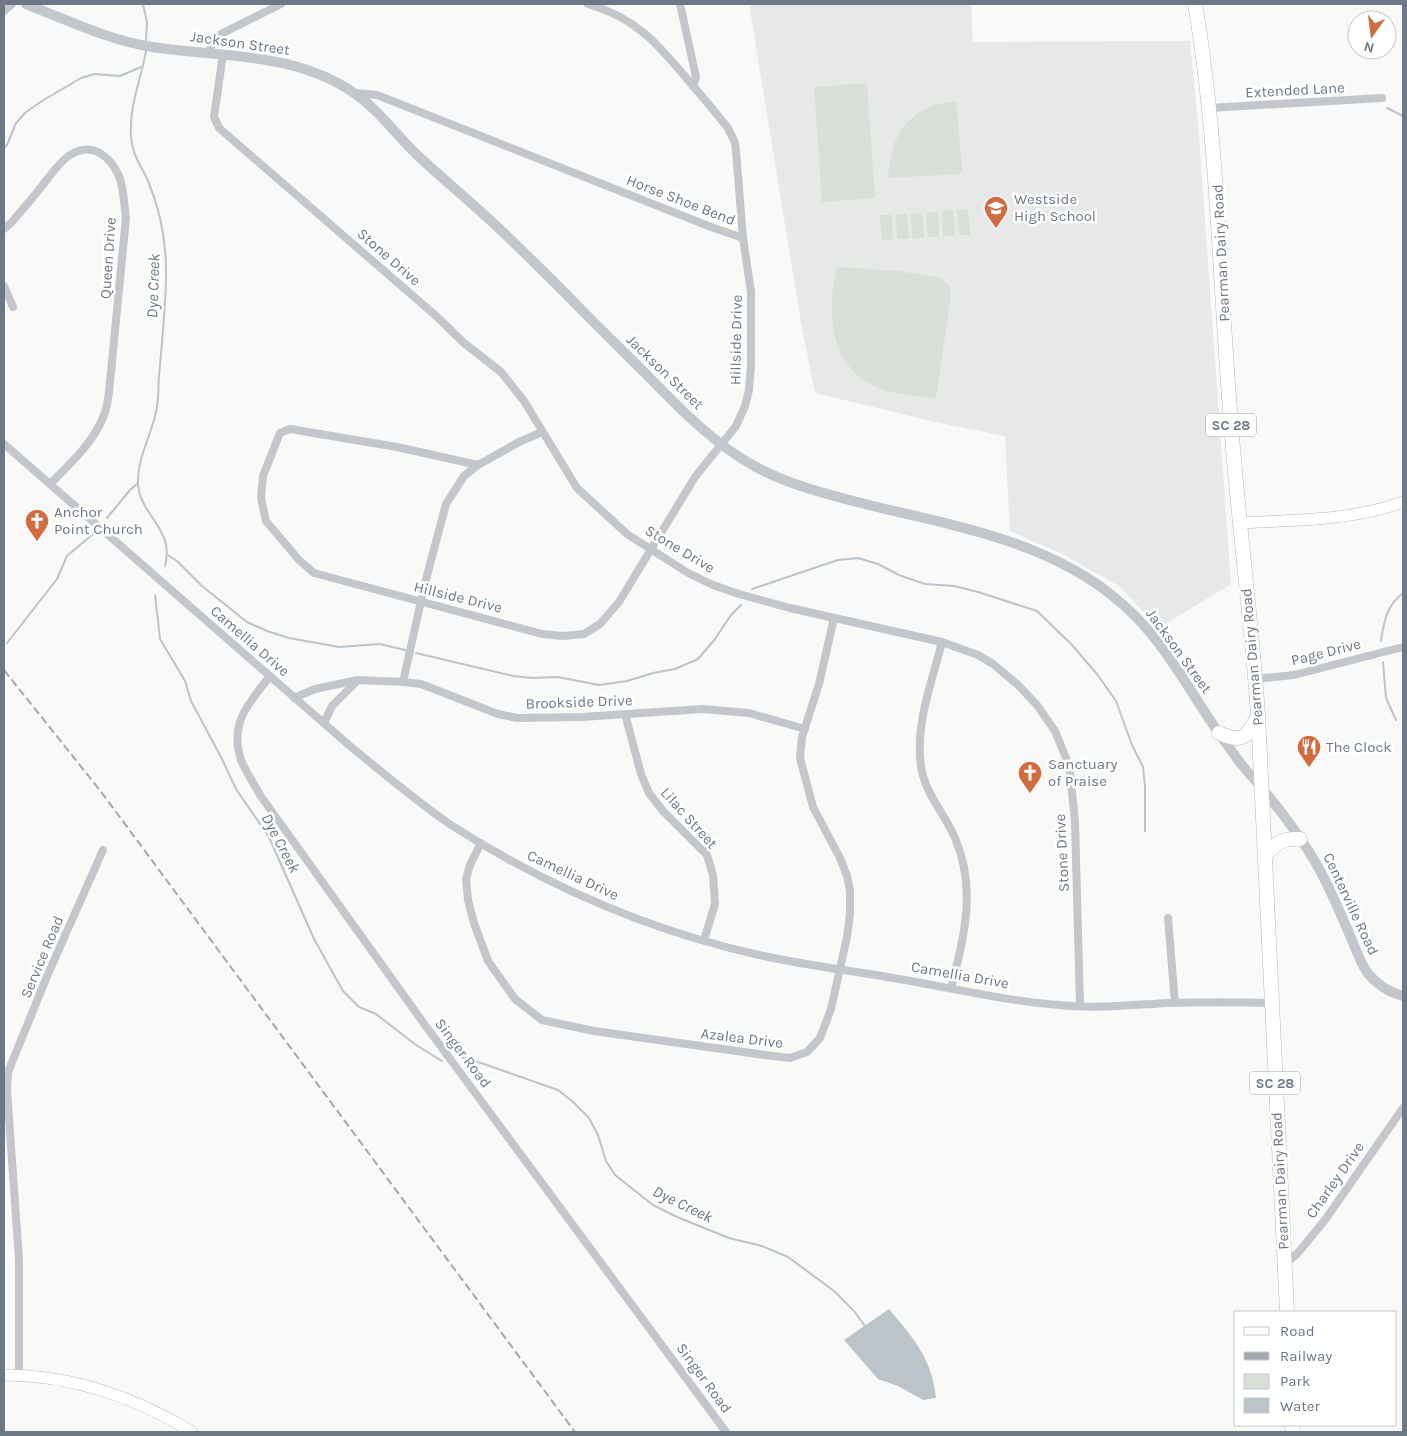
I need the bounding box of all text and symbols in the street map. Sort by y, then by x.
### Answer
north arrow [1347,10,1397,60]
street label: Jackson Street [189,27,291,59]
text: N [1362,38,1376,57]
street label: Extended Lane [1245,78,1345,102]
street label: Horse Shoe Bend [624,171,738,229]
street label: Pearman Dairy Road [1208,184,1234,322]
place label: Westside High School [1014,190,1096,225]
school or university icon: Westside High School [983,195,1009,229]
street label: Queen Drive [96,217,120,299]
street label: Stone Drive [354,225,424,289]
water label: Dye Creek [142,253,164,319]
street label: Hillside Drive [726,295,746,385]
street label: Jackson Street [623,331,708,414]
road number: SC 28 [1206,414,1256,436]
place label: Anchor Point Church [54,503,143,538]
church icon: Anchor Point Church [24,508,50,542]
street label: Stone Drive [642,521,718,577]
street label: Hillside Drive [412,577,504,617]
street label: Pearman Dairy Road [1237,588,1267,726]
street label: Camellia Drive [207,602,293,680]
street label: Jackson Street [1142,605,1216,697]
street label: Page Drive [1289,635,1363,669]
street label: Brookside Drive [525,691,633,713]
restaurant icon: The Clock [1296,734,1322,768]
place label: The Clock [1326,738,1392,756]
place label: Sanctuary of Praise [1048,755,1118,790]
church icon: Sanctuary of Praise [1017,760,1043,794]
street label: Lilac Street [657,784,721,853]
water label: Dye Creek [257,810,305,877]
street label: Stone Drive [1051,813,1073,893]
street label: Camellia Drive [524,846,622,904]
street label: Centerville Road [1319,850,1383,958]
street label: Service Road [17,913,67,1001]
street label: Camellia Drive [910,958,1010,992]
street label: Singer Road [431,1015,495,1091]
street label: Azalea Drive [700,1024,784,1052]
road number: SC 28 [1250,1072,1300,1094]
street label: Pearman Dairy Road [1267,1112,1293,1250]
street label: Charley Drive [1302,1138,1368,1222]
water label: Dye Creek [650,1181,717,1227]
legend [1234,1311,1397,1426]
text: Road [1280,1322,1315,1340]
street label: Singer Road [673,1339,735,1417]
text: Railway [1280,1347,1332,1365]
text: Park [1280,1372,1310,1390]
text: Water [1280,1397,1321,1415]

